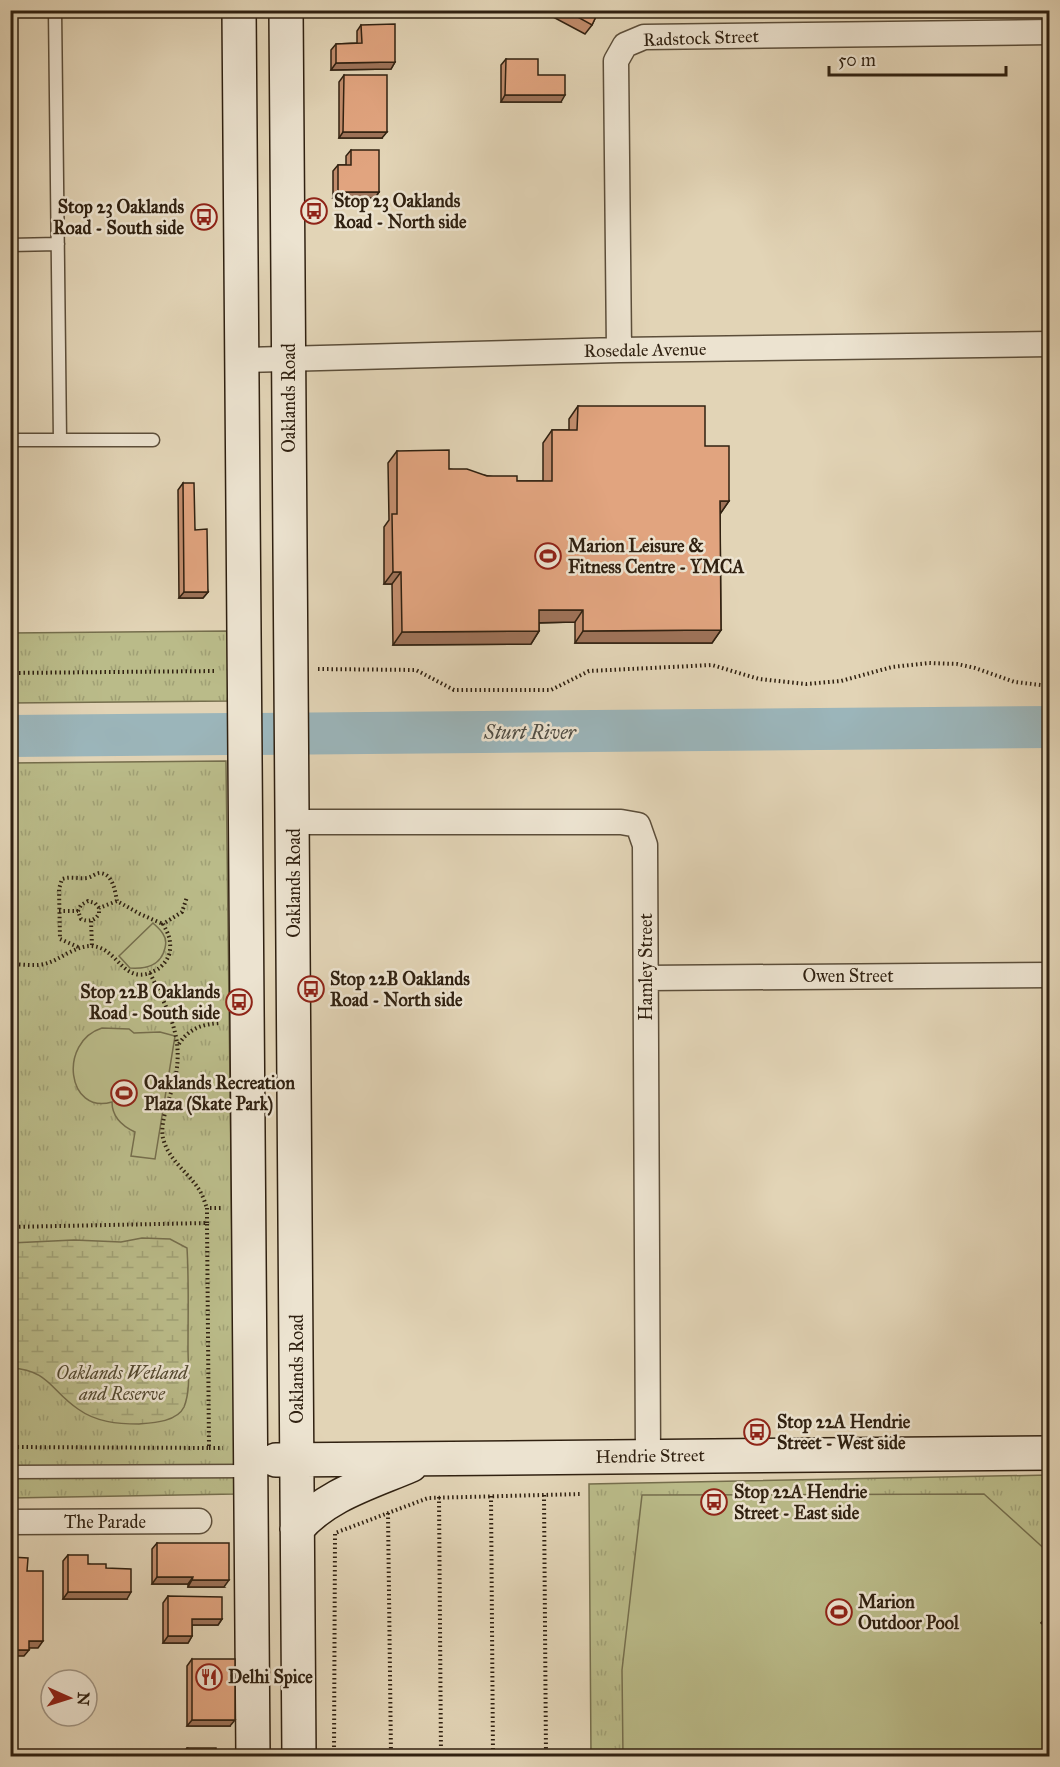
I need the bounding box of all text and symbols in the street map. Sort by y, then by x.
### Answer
street label: Radstock Street [643,25,760,51]
scale bar [829,39,1006,77]
text: 50 m [838,49,876,71]
place label: Stop 23 Oaklands Road - North side [334,190,467,233]
place label: Stop 23 Oaklands Road - South side [53,196,184,239]
bus stop icon: Stop 23 Oaklands Road - North side [299,196,329,226]
bus stop icon: Stop 23 Oaklands Road - South side [189,202,219,232]
street label: Rosedale Avenue [583,338,707,362]
street label: Oaklands Road [278,343,300,453]
place label: Marion Leisure & Fitness Centre - YMCA [568,535,745,578]
sports icon: Marion Leisure & Fitness Centre - YMCA [533,541,563,571]
water label: Sturt River [483,720,578,744]
street label: Oaklands Road [283,828,305,938]
street label: Hamley Street [635,913,657,1021]
street label: Owen Street [802,965,894,987]
place label: Stop 22B Oaklands Road - North side [330,968,470,1011]
bus stop icon: Stop 22B Oaklands Road - North side [296,974,326,1004]
place label: Stop 22B Oaklands Road - South side [80,981,220,1024]
bus stop icon: Stop 22B Oaklands Road - South side [224,987,254,1017]
place label: Oaklands Recreation Plaza (Skate Park) [144,1072,295,1116]
sports icon: Oaklands Recreation Plaza (Skate Park) [109,1078,139,1108]
street label: Oaklands Road [286,1314,308,1424]
park label: Oaklands Wetland and Reserve [56,1362,189,1405]
place label: Stop 22A Hendrie Street - West side [777,1411,911,1454]
bus stop icon: Stop 22A Hendrie Street - West side [742,1417,772,1447]
street label: Hendrie Street [595,1444,705,1468]
place label: Stop 22A Hendrie Street - East side [734,1481,868,1524]
bus stop icon: Stop 22A Hendrie Street - East side [699,1487,729,1517]
street label: The Parade [64,1511,146,1533]
place label: Marion Outdoor Pool [858,1591,960,1634]
sports icon: Marion Outdoor Pool [824,1597,854,1627]
restaurant icon: Delhi Spice [194,1662,224,1692]
place label: Delhi Spice [228,1666,313,1689]
north arrow [39,1668,99,1728]
text: N [74,1691,93,1706]

